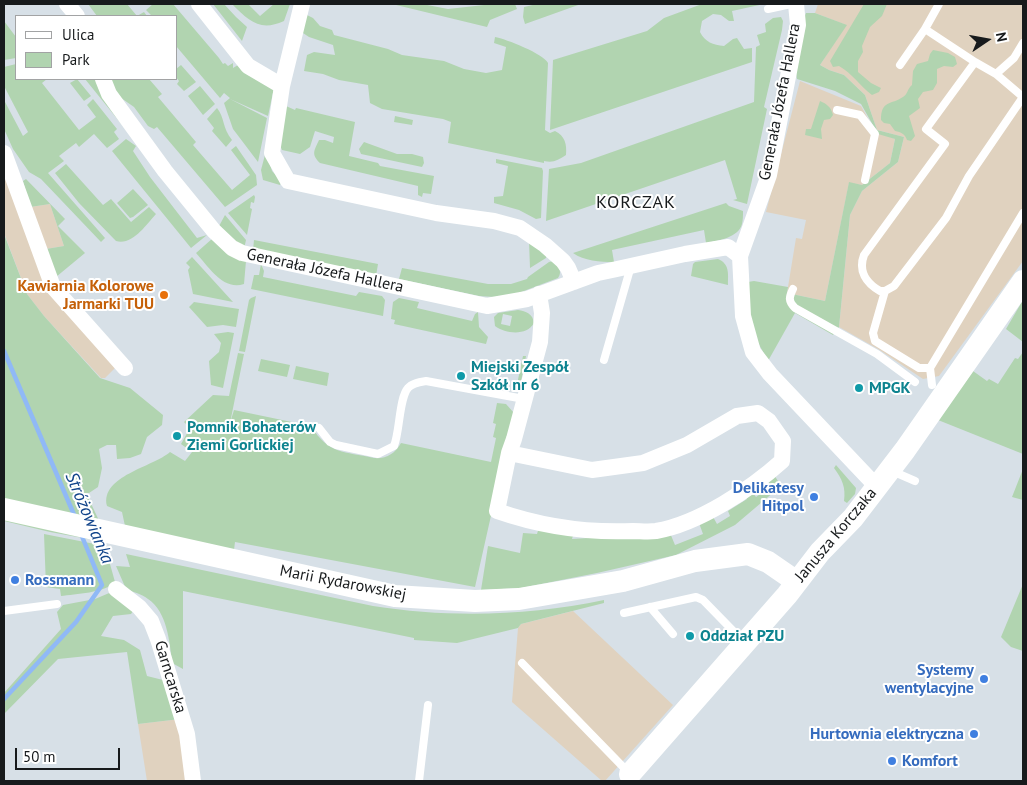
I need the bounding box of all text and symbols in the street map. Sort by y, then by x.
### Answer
legend [15,15,178,80]
north arrow [962,15,1012,65]
street label: Generała Józefa Hallera [755,22,805,182]
text: Ulica [62,25,94,44]
text: N [992,31,1011,43]
text: Park [62,50,90,69]
district label: KORCZAK [595,192,677,214]
street label: Generała Józefa Hallera [245,245,405,297]
place label: Kawiarnia Kolorowe Jarmarki TUU [17,276,154,314]
marker: Kawiarnia Kolorowe Jarmarki TUU [158,289,170,301]
place label: Miejski Zespół Szkół nr 6 [471,357,569,395]
marker: Miejski Zespół Szkół nr 6 [455,370,467,382]
place label: MPGK [869,378,910,398]
marker: MPGK [853,382,865,394]
place label: Pomnik Bohaterów Ziemi Gorlickiej [187,417,316,455]
marker: Pomnik Bohaterów Ziemi Gorlickiej [171,430,183,442]
water label: Stróżowianka [60,469,118,567]
place label: Delikatesy Hitpol [733,478,804,516]
street label: Janusza Korczaka [791,484,881,586]
marker: Delikatesy Hitpol [808,491,820,503]
street label: Marii Rydarowskiej [278,561,408,605]
place label: Rossmann [25,570,94,590]
marker: Rossmann [9,574,21,586]
place label: Oddział PZU [700,626,784,646]
marker: Oddział PZU [684,630,696,642]
street label: Garncarska [150,638,190,716]
place label: Systemy wentylacyjne [885,660,974,698]
marker: Systemy wentylacyjne [978,673,990,685]
place label: Hurtownia elektryczna [810,724,964,744]
marker: Hurtownia elektryczna [968,728,980,740]
scale bar [18,738,122,770]
text: 50 m [23,747,56,766]
place label: Komfort [902,751,958,771]
marker: Komfort [886,755,898,767]

